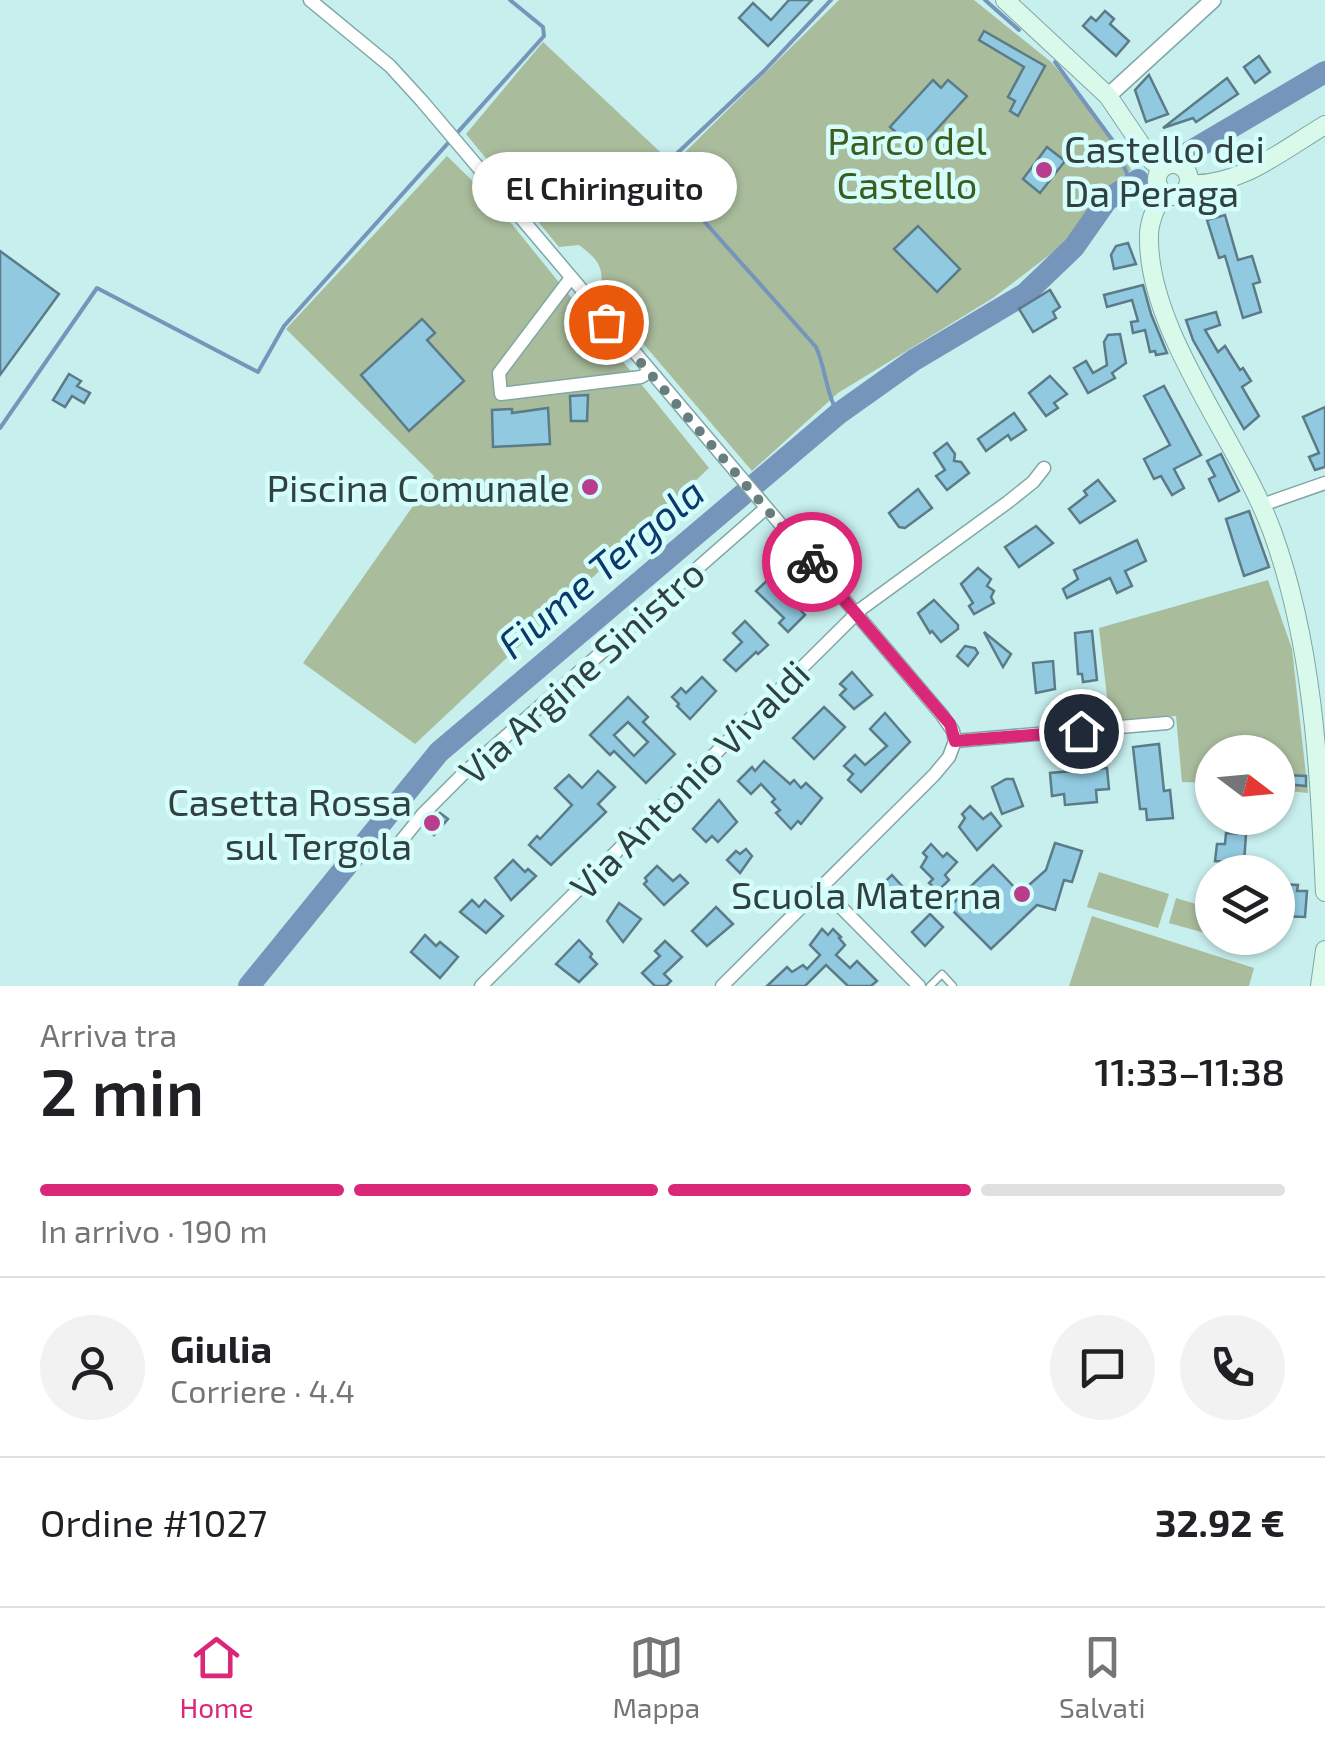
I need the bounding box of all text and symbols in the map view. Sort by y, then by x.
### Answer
park label: Parco del Castello [827,117,987,207]
place label: Castello dei Da Peraga [1064,125,1265,215]
callout: El Chiringuito [474,152,738,222]
marker: Castello dei Da Peraga [1033,159,1055,181]
text: El Chiringuito [506,168,703,206]
pin [564,280,649,365]
icon: bag [579,295,634,350]
place label: Piscina Comunale [267,464,570,510]
water label: Fiume Tergola [487,467,713,667]
marker: Piscina Comunale [579,476,601,498]
courier [762,512,862,612]
icon: bike [785,535,840,590]
street label: Via Argine Sinistro [449,549,713,793]
street label: Via Antonio Vivaldi [560,650,818,908]
pin [1039,689,1124,774]
icon: home [1054,704,1109,759]
north arrow [1195,735,1295,835]
map controls [1195,735,1295,955]
place label: Casetta Rossa sul Tergola [167,778,412,868]
marker: Casetta Rossa sul Tergola [421,812,443,834]
button: layers [1195,855,1295,955]
place label: Scuola Materna [731,871,1002,917]
marker: Scuola Materna [1011,883,1033,905]
text: Arriva tra [40,1015,177,1053]
text: 11:33–11:38 [1095,1048,1285,1094]
text: 2 min [40,1051,204,1129]
text: In arrivo · 190 m [40,1211,268,1249]
button: person [40,1315,145,1420]
button: chat [1050,1315,1155,1420]
button: phone [1180,1315,1285,1420]
text: Giulia [170,1325,272,1371]
text: Corriere · 4.4 [170,1371,355,1409]
text: Ordine #1027 [40,1499,267,1545]
text: 32.92 € [1155,1499,1285,1545]
tab: Home [179,1630,254,1724]
tab: Mappa [612,1630,700,1724]
tab: Salvati [1059,1630,1146,1724]

